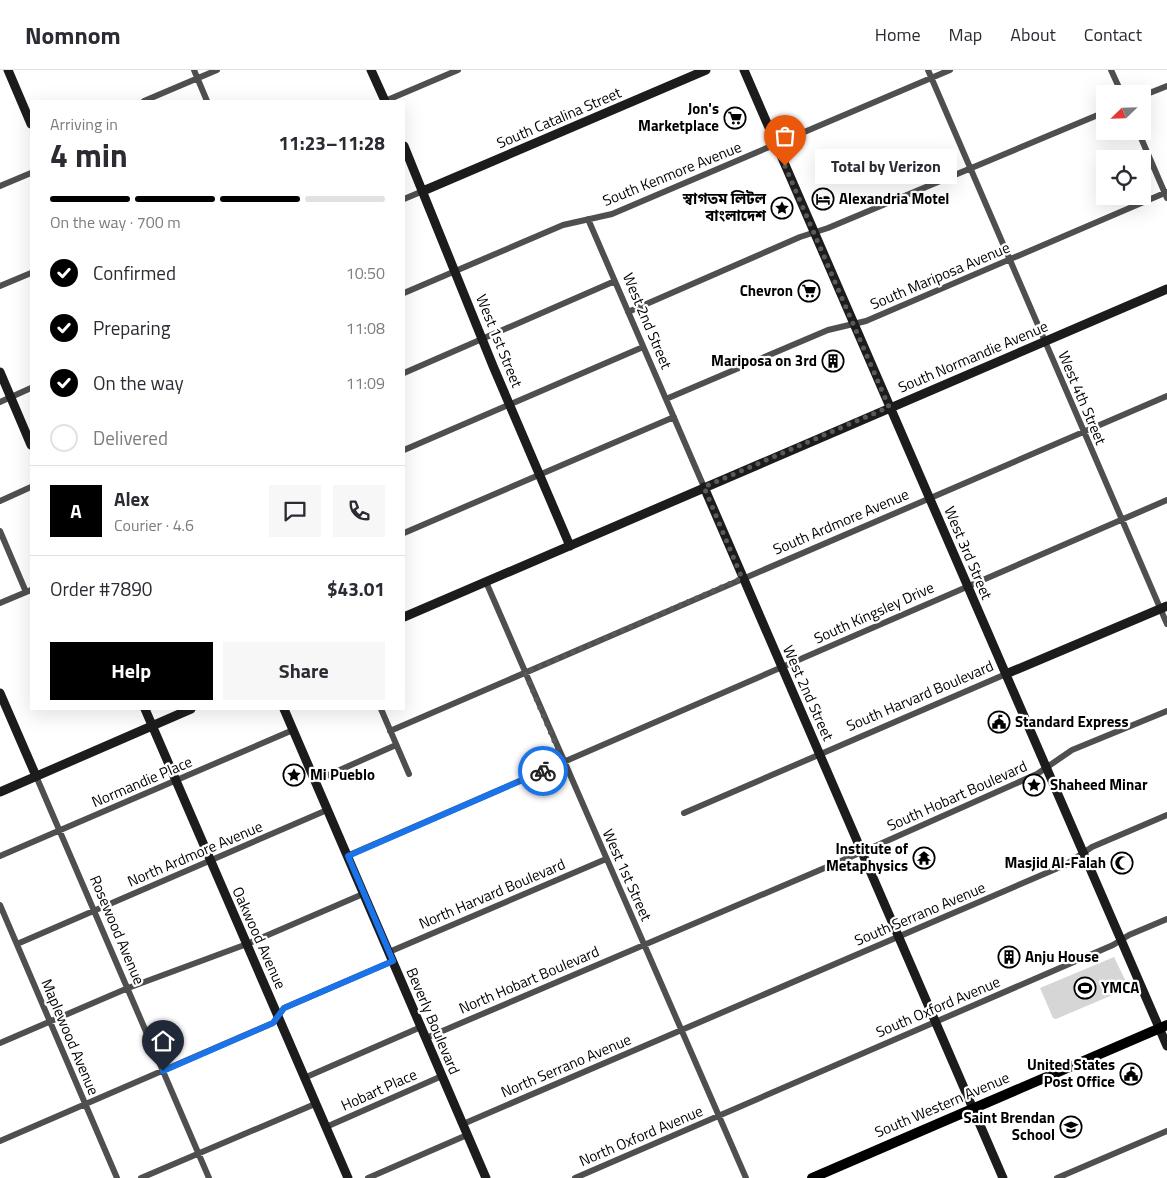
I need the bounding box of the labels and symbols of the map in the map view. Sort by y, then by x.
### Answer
street label: South Catalina Street [493,81,625,154]
north arrow [1096,85,1151,140]
place label: Jon's Marketplace [638,97,719,137]
supermarket icon: Jon's Marketplace [723,106,747,130]
pin [764,115,806,166]
street label: South Kenmore Avenue [599,135,745,212]
callout: Total by Verizon [815,148,958,184]
place label: স্বাগতম লিটল বাংলাদেশ [682,187,767,227]
hotel icon: Alexandria Motel [811,187,835,211]
place label: Alexandria Motel [839,187,949,210]
place icon: স্বাগতম লিটল বাংলাদেশ [770,196,794,220]
street label: South Mariposa Avenue [866,236,1013,315]
street label: West 2nd Street [617,269,678,373]
place label: Chevron [740,279,793,302]
supermarket icon: Chevron [797,279,821,303]
street label: West 1st Street [470,291,529,392]
street label: South Normandie Avenue [894,315,1051,399]
street label: West 4th Street [1052,347,1113,449]
place label: Mariposa on 3rd [711,349,817,372]
building icon: Mariposa on 3rd [821,349,845,373]
street label: South Ardmore Avenue [769,482,912,561]
street label: West 3rd Street [938,503,999,604]
street label: South Kingsley Drive [810,576,938,649]
street label: West 2nd Street [777,641,840,745]
street label: South Harvard Boulevard [843,654,997,737]
public building icon: Standard Express [987,710,1011,734]
place label: Standard Express [1015,710,1129,733]
courier [518,746,568,796]
street label: Normandie Place [88,750,196,813]
street label: South Hobart Boulevard [883,754,1031,837]
place icon: Mi Pueblo [282,763,306,787]
place label: Mi Pueblo [310,763,375,786]
place icon: Shaheed Minar [1022,773,1046,797]
place label: Shaheed Minar [1050,773,1148,796]
street label: North Ardmore Avenue [124,815,266,892]
street label: West 1st Street [597,825,658,925]
place label: Institute of Metaphysics [826,837,909,877]
temple icon: Institute of Metaphysics [912,846,936,870]
place label: Masjid Al-Falah [1005,851,1106,874]
mosque icon: Masjid Al-Falah [1110,851,1134,875]
street label: North Harvard Boulevard [415,852,569,935]
street label: Rosewood Avenue [84,872,151,988]
street label: South Serrano Avenue [851,876,989,952]
street label: Oakwood Avenue [227,883,292,993]
street label: North Hobart Boulevard [455,940,603,1020]
building icon: Anju House [997,945,1021,969]
place label: Anju House [1025,945,1099,968]
street label: Beverly Boulevard [401,964,466,1078]
street label: South Oxford Avenue [872,970,1004,1043]
street label: Maplewood Avenue [36,975,105,1099]
sports icon: YMCA [1073,976,1097,1000]
place label: YMCA [1101,976,1139,999]
pin [142,1020,184,1071]
street label: North Serrano Avenue [497,1028,635,1103]
place label: United States Post Office [1027,1053,1115,1093]
public building icon: United States Post Office [1119,1062,1143,1086]
street label: Hobart Place [337,1063,420,1117]
street label: South Western Avenue [871,1066,1013,1143]
street label: North Oxford Avenue [575,1099,706,1172]
place label: Saint Brendan School [963,1106,1055,1146]
school or university icon: Saint Brendan School [1059,1115,1083,1139]

